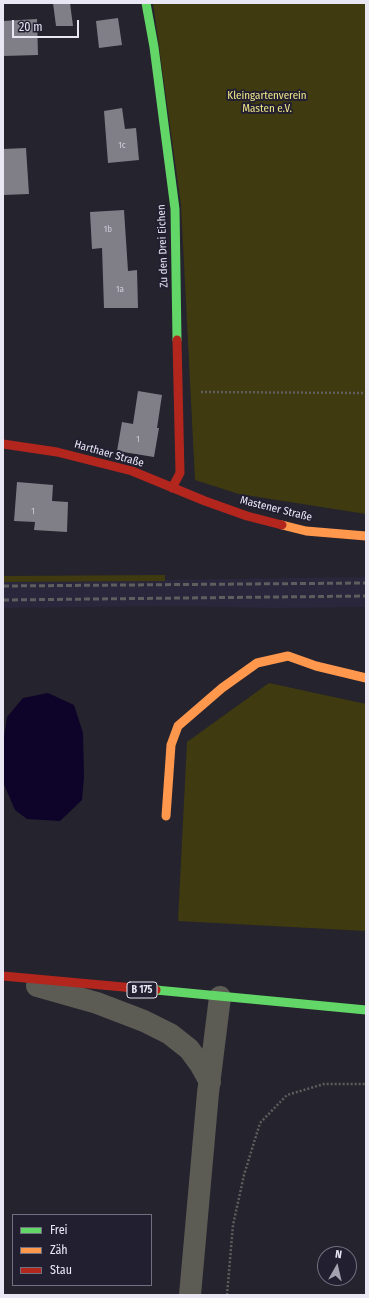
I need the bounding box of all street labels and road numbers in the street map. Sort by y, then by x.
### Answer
street label: Zu den Drei Eichen [155,204,171,288]
street label: Harthaer Straße [73,438,145,470]
street label: Mastener Straße [239,494,313,524]
road number: B 175 [127,982,157,998]

